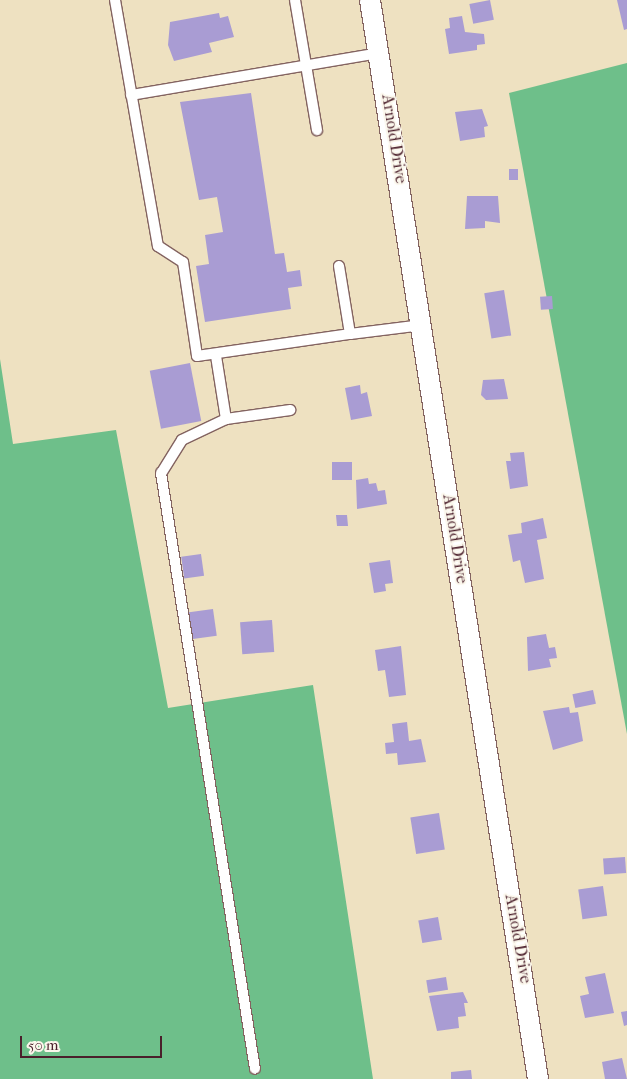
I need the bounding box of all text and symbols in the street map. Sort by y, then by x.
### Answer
street label: Arnold Drive [377,93,411,185]
street label: Arnold Drive [438,493,472,585]
street label: Arnold Drive [501,893,535,985]
scale bar [22,1026,165,1058]
text: 50 m [28,1036,58,1054]

